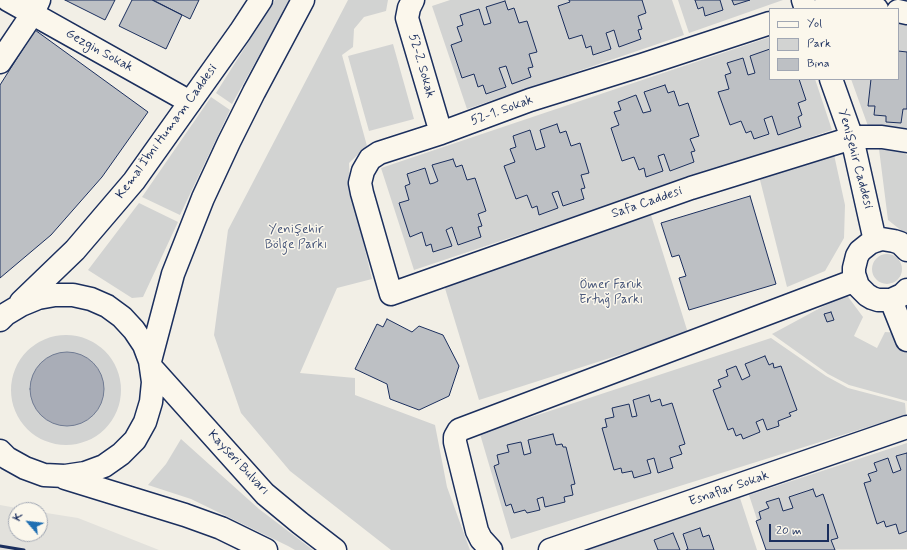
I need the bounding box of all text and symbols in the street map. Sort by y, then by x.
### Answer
legend [769,8,899,80]
text: Yol [807,16,822,32]
street label: Gezgin Sokak [63,26,135,76]
street label: 52-2. Sokak [404,32,438,100]
text: Park [807,36,831,52]
text: Bina [807,56,830,72]
street label: Kemal İbni Humam Caddesi [113,62,221,202]
street label: 52-1. Sokak [469,92,535,130]
street label: Yenişehir Caddesi [834,107,876,211]
street label: Safa Caddesi [610,184,684,222]
park label: Yenişehir Bölge Parkı [265,222,327,253]
park label: Ömer Faruk Ertuğ Parkı [579,277,643,308]
street label: Kayseri Bulvarı [204,427,272,499]
street label: Esnaflar Sokak [687,468,771,510]
north arrow [8,502,48,542]
text: K [10,510,26,524]
scale bar [771,516,831,542]
text: 20 m [776,523,802,539]

